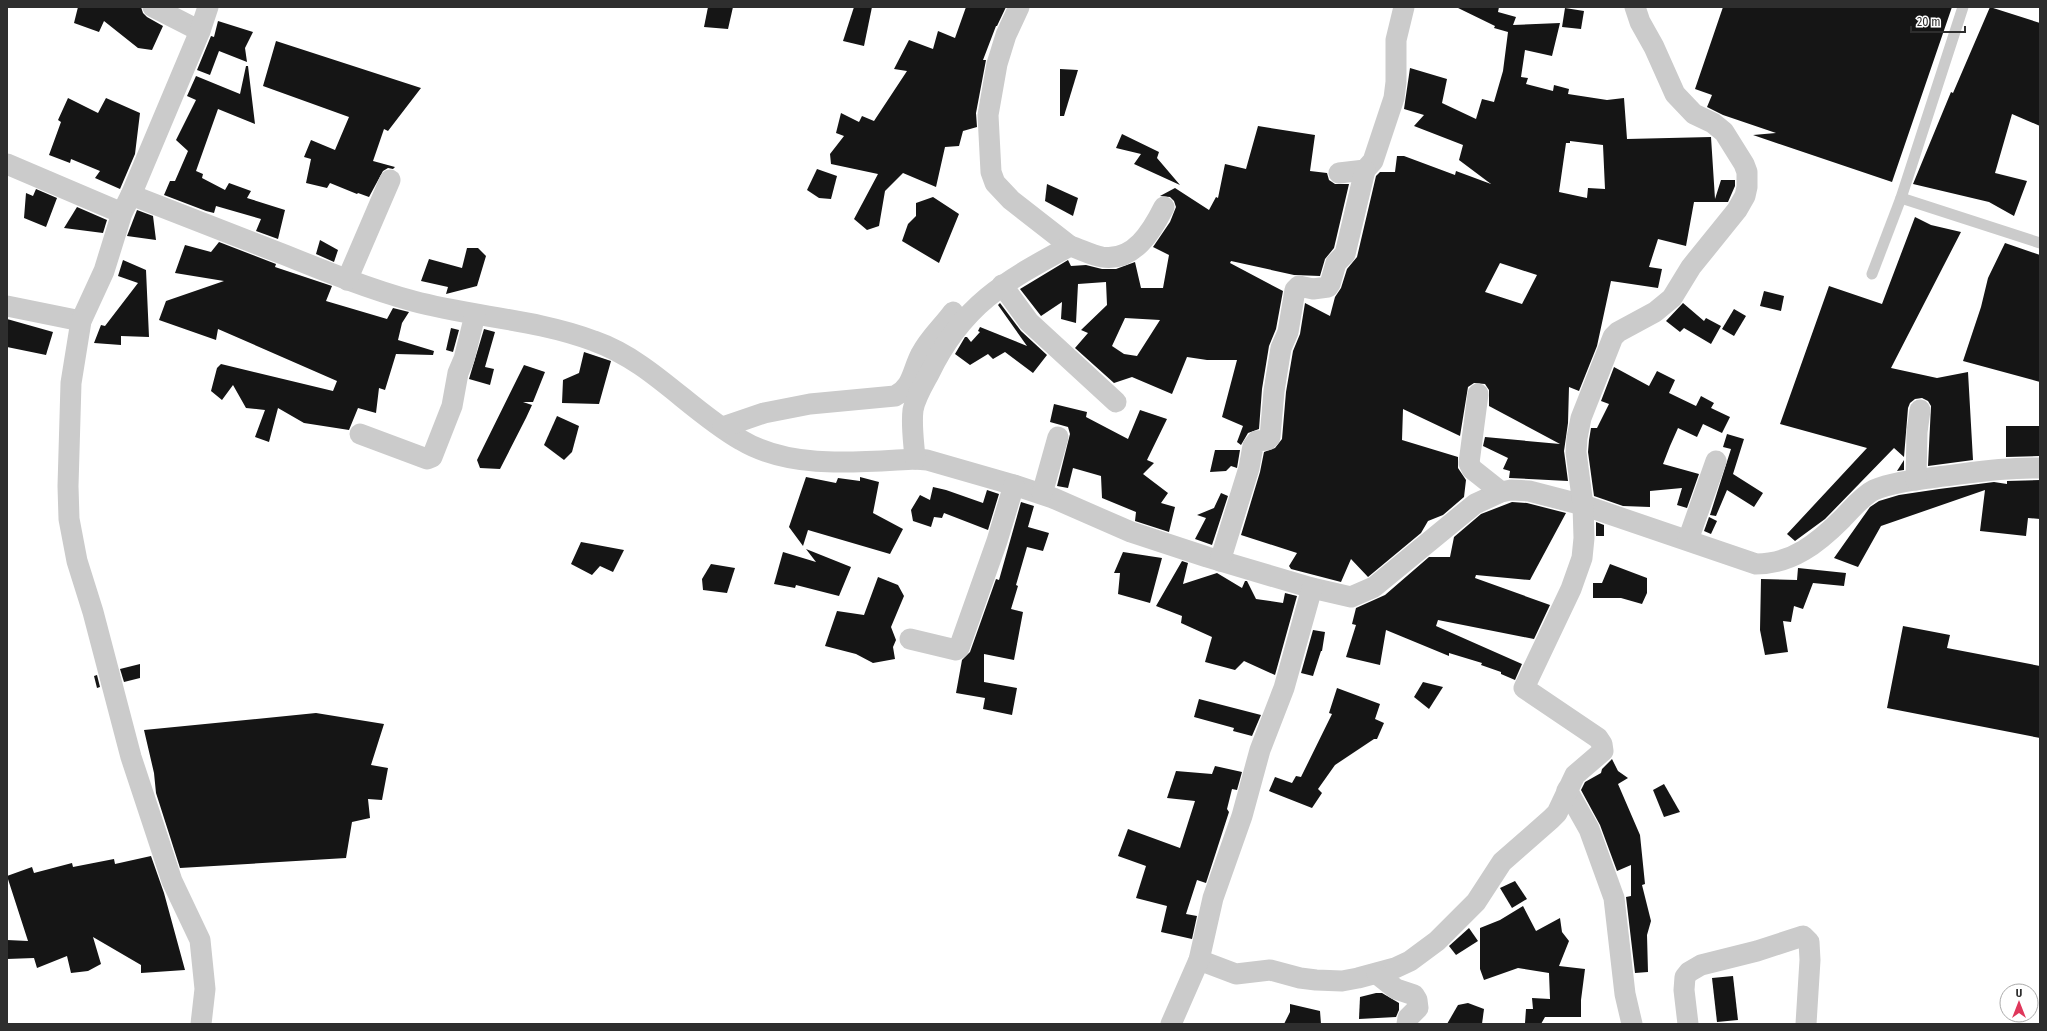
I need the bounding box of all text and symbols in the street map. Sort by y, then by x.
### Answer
scale bar [1911,8,1965,34]
text: 20 m [1917,15,1941,29]
north arrow [1999,983,2039,1023]
text: U [2016,987,2022,1000]

